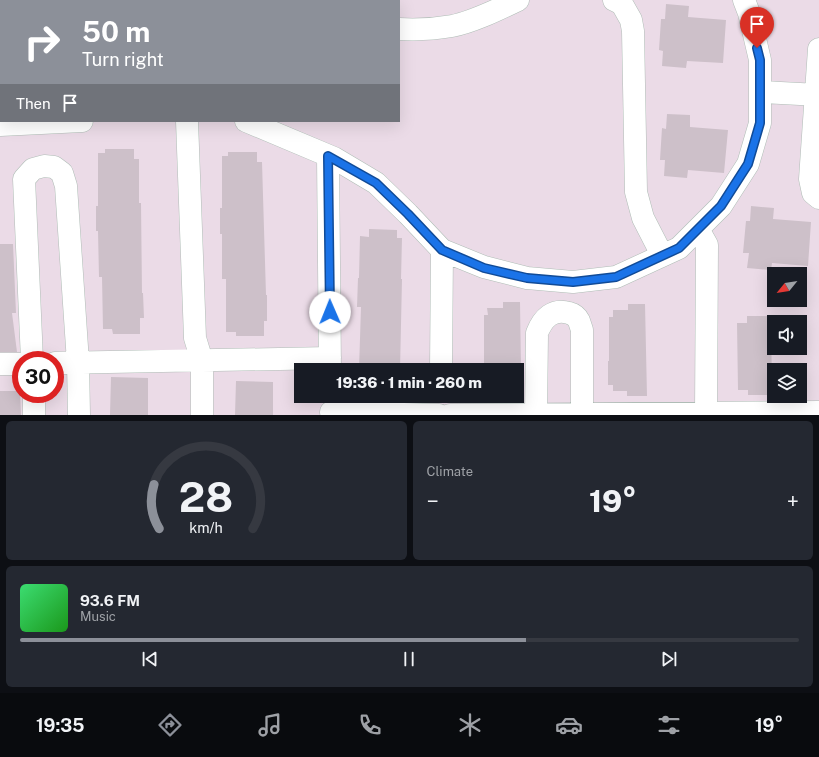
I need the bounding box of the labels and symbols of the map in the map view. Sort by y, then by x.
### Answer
pin [740,7.0,774,48]
north arrow [767,267,807,307]
position arrow [309,291,351,333]
speed limit sign: 30 [12,351,64,403]

